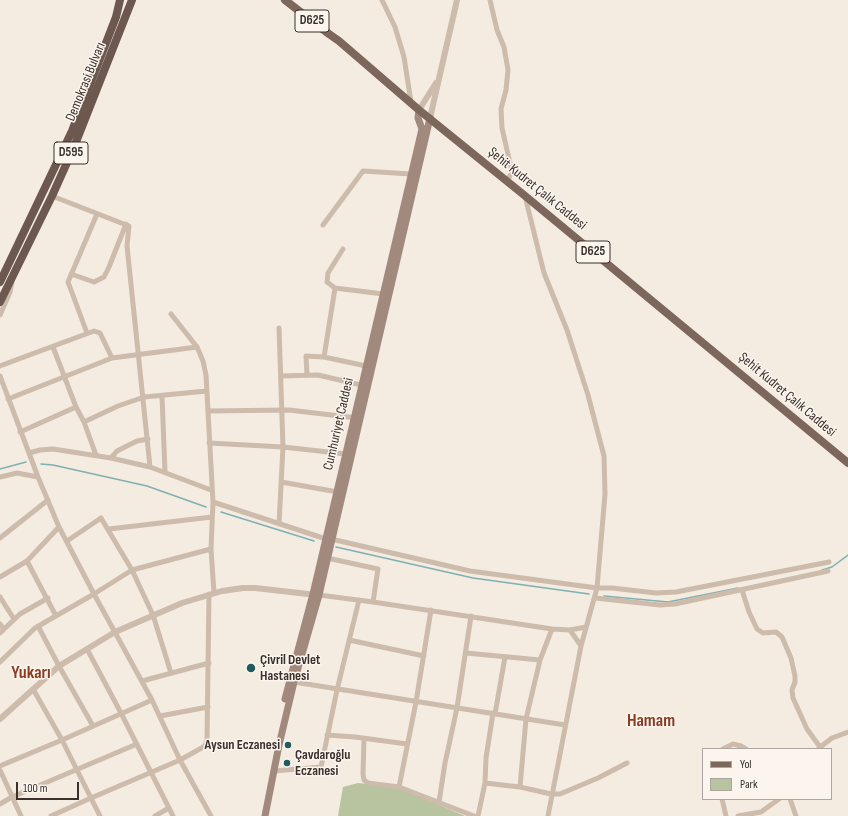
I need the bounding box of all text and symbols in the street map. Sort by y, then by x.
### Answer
road number: D625 [295,10,329,32]
street label: Demokrasi Bulvarı [63,40,109,124]
road number: D595 [54,142,88,164]
street label: Şehit Kudret Çalık Caddesi [484,144,590,234]
road number: D625 [576,241,610,263]
street label: Şehit Kudret Çalık Caddesi [735,349,839,441]
street label: Cumhuriyet Caddesi [320,376,358,472]
place label: Çivril Devlet Hastanesi [260,652,320,684]
district label: Yukarı [11,662,51,684]
marker: Çivril Devlet Hastanesi [245,662,257,674]
district label: Hamam [627,710,675,732]
place label: Aysun Eczanesi [205,737,280,753]
marker: Aysun Eczanesi [283,740,293,750]
place label: Çavdaroğlu Eczanesi [295,747,350,780]
legend [702,748,832,800]
text: Yol [740,757,752,772]
marker: Çavdaroğlu Eczanesi [282,758,292,768]
scale bar [18,774,81,800]
text: Park [740,777,758,792]
text: 100 m [23,781,48,796]

